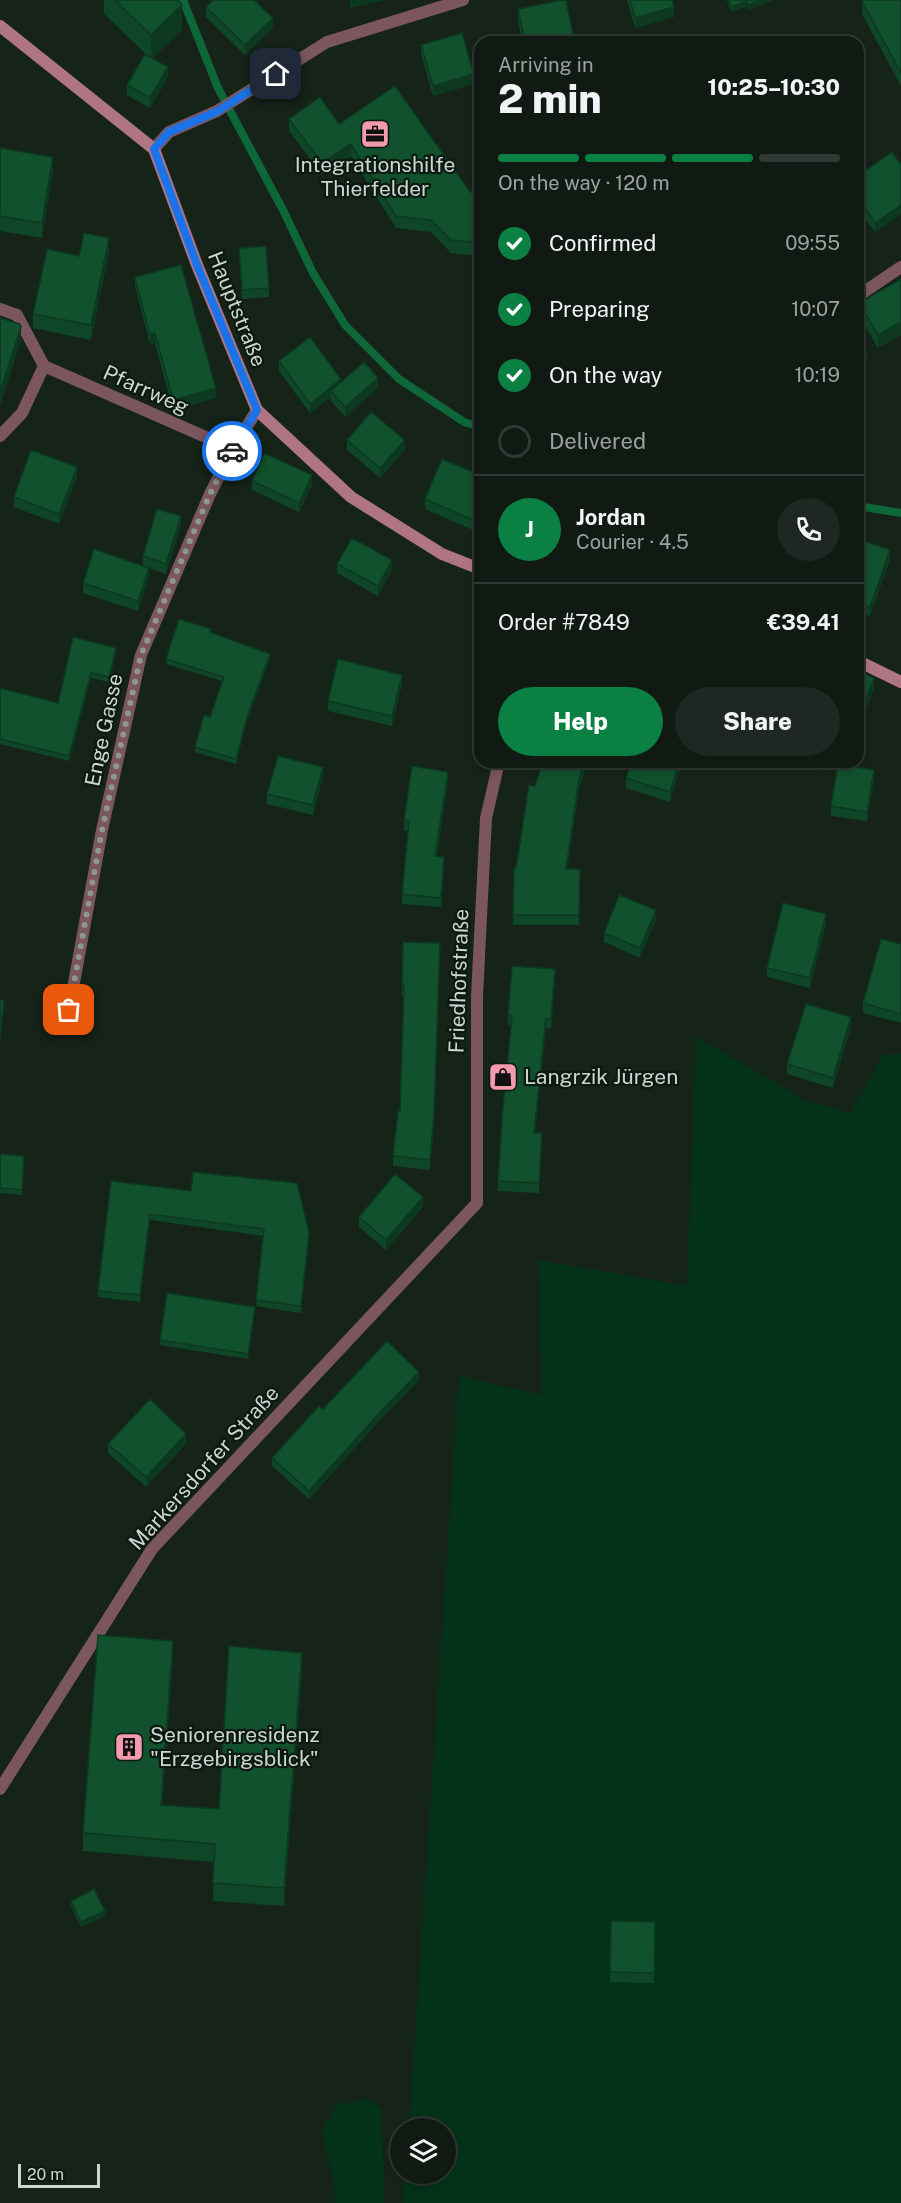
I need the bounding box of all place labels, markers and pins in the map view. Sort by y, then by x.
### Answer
pin [250,48,301,99]
office icon: Integrationshilfe Thierfelder [359,118,391,150]
place label: Integrationshilfe Thierfelder [295,152,455,201]
pin [43,984,94,1035]
shop icon: Langrzik Jürgen [487,1061,519,1093]
place label: Langrzik Jürgen [524,1064,678,1089]
place label: Seniorenresidenz "Erzgebirgsblick" [150,1722,320,1771]
building icon: Seniorenresidenz "Erzgebirgsblick" [113,1731,145,1763]

